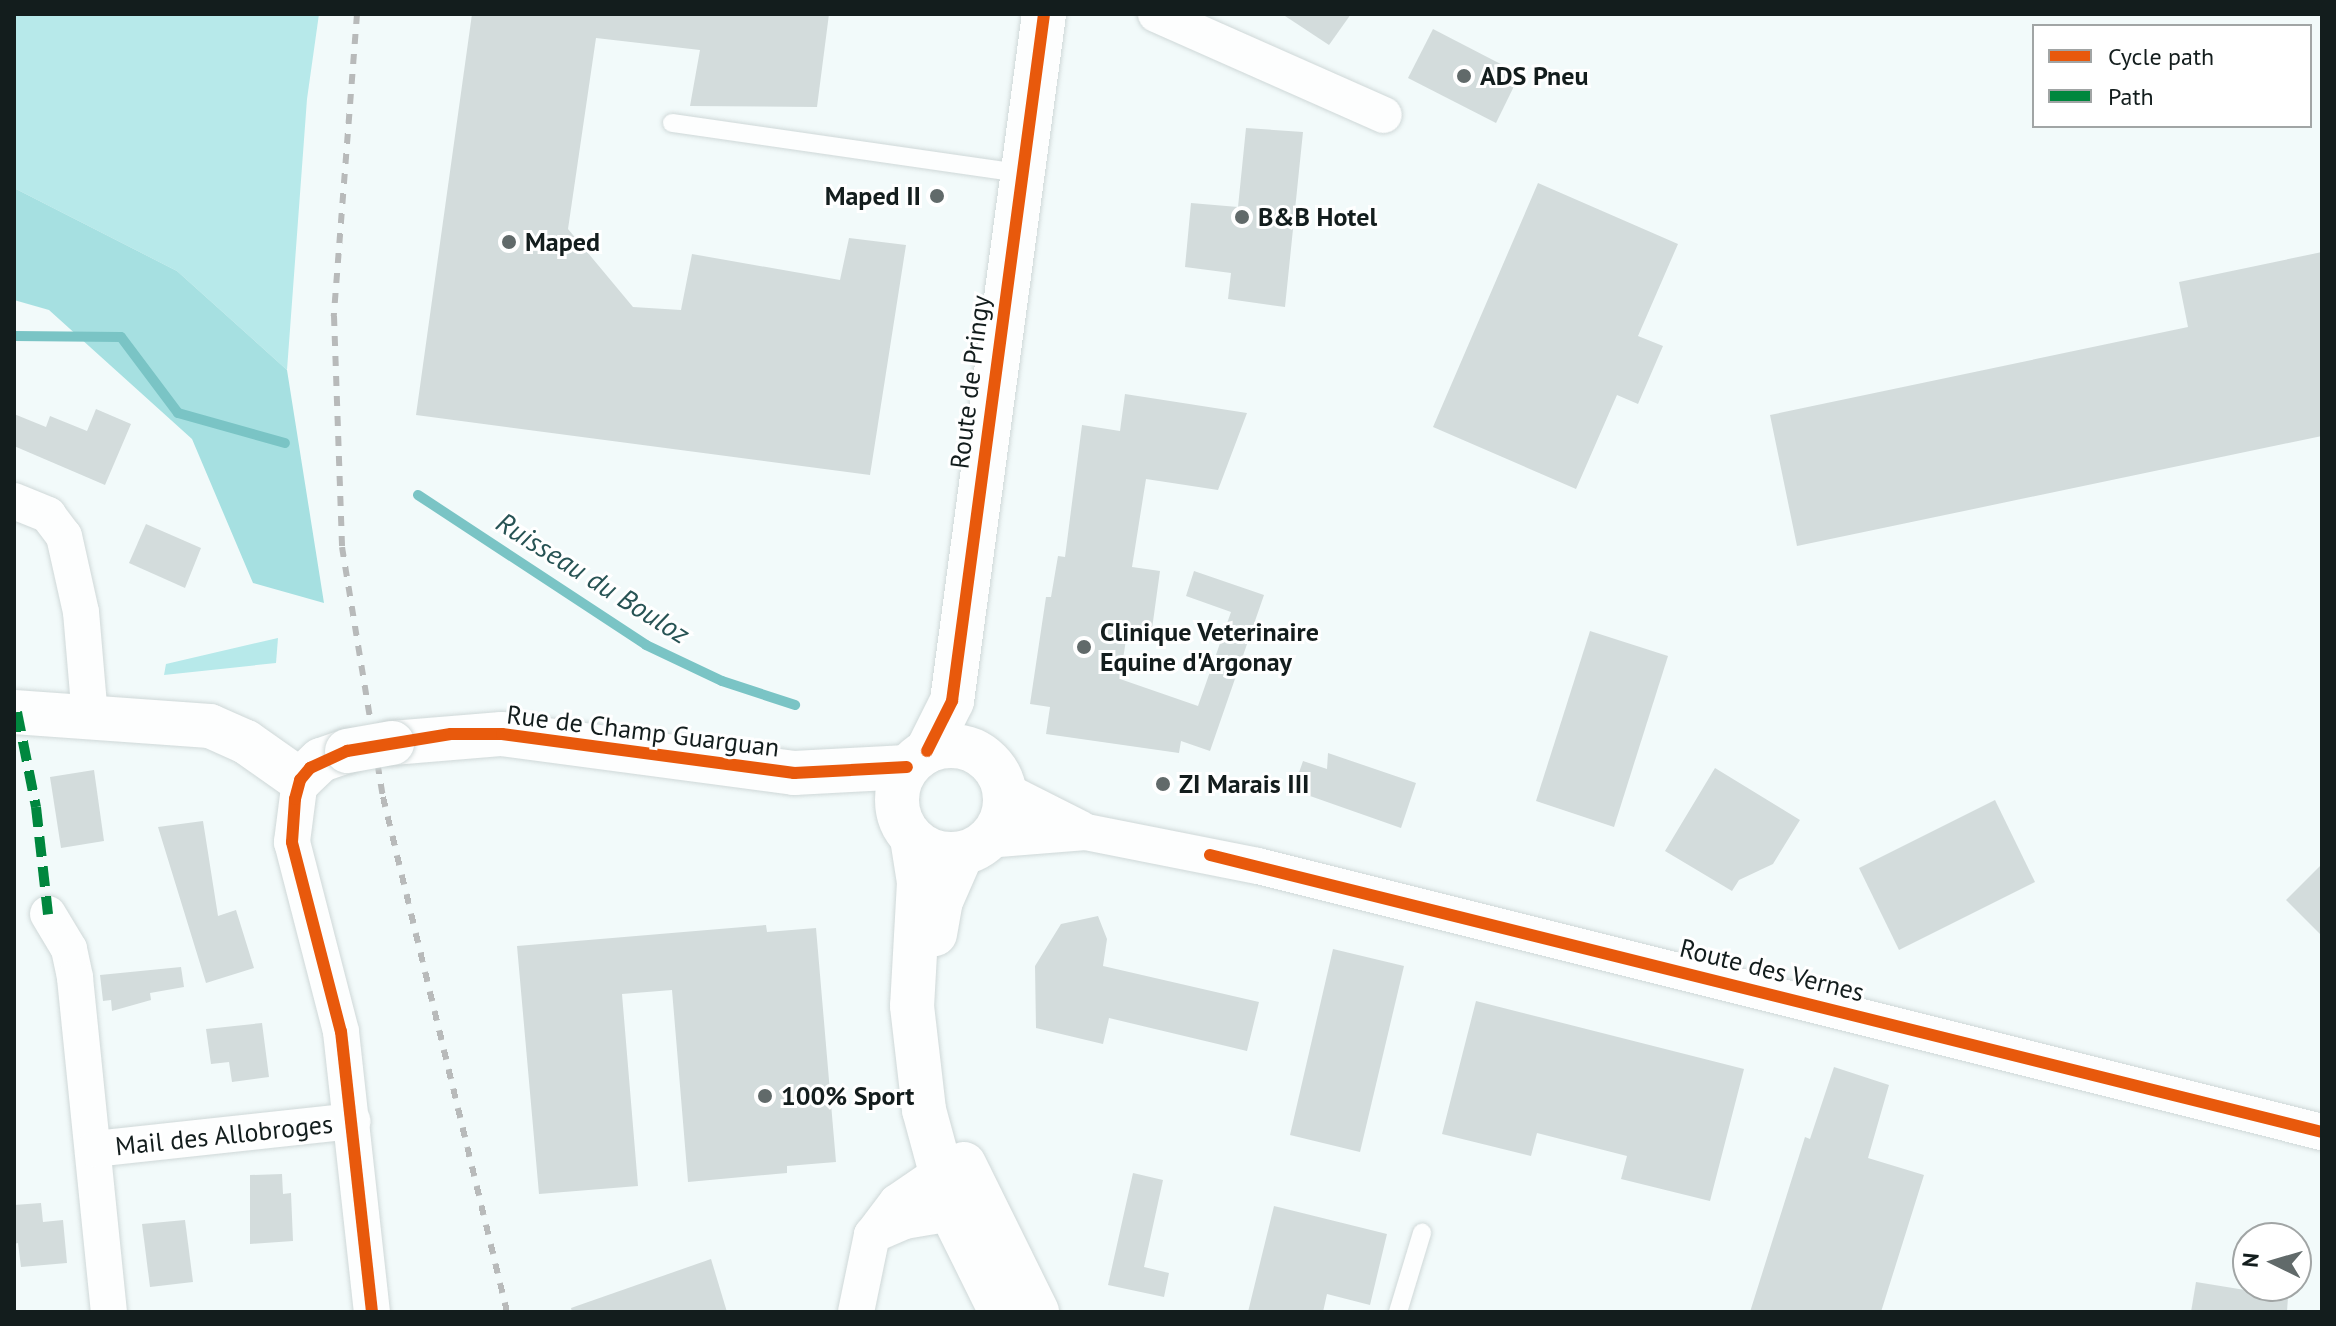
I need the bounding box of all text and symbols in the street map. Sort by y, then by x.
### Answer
legend [2032,24,2312,128]
text: Cycle path [2108,41,2214,72]
place label: ADS Pneu [1480,60,1588,92]
marker: ADS Pneu [1455,67,1473,85]
text: Path [2108,81,2154,112]
place label: Maped II [825,180,921,212]
marker: Maped II [928,187,946,205]
place label: B&B Hotel [1258,201,1377,233]
marker: B&B Hotel [1233,208,1251,226]
place label: Maped [525,226,600,258]
marker: Maped [500,233,518,251]
street label: Route de Pringy [944,293,996,471]
water label: Ruisseau du Bouloz [490,505,696,651]
place label: Clinique Veterinaire Equine d'Argonay [1100,616,1320,678]
marker: Clinique Veterinaire Equine d'Argonay [1075,638,1093,656]
street label: Rue de Champ Guarguan [505,699,781,763]
place label: ZI Marais III [1179,768,1309,800]
marker: ZI Marais III [1154,775,1172,793]
street label: Route des Vernes [1676,932,1868,1008]
place label: 100% Sport [781,1080,914,1112]
marker: 100% Sport [756,1087,774,1105]
street label: Mail des Allobroges [113,1108,335,1162]
north arrow [2232,1222,2312,1302]
text: N [2236,1252,2265,1269]

